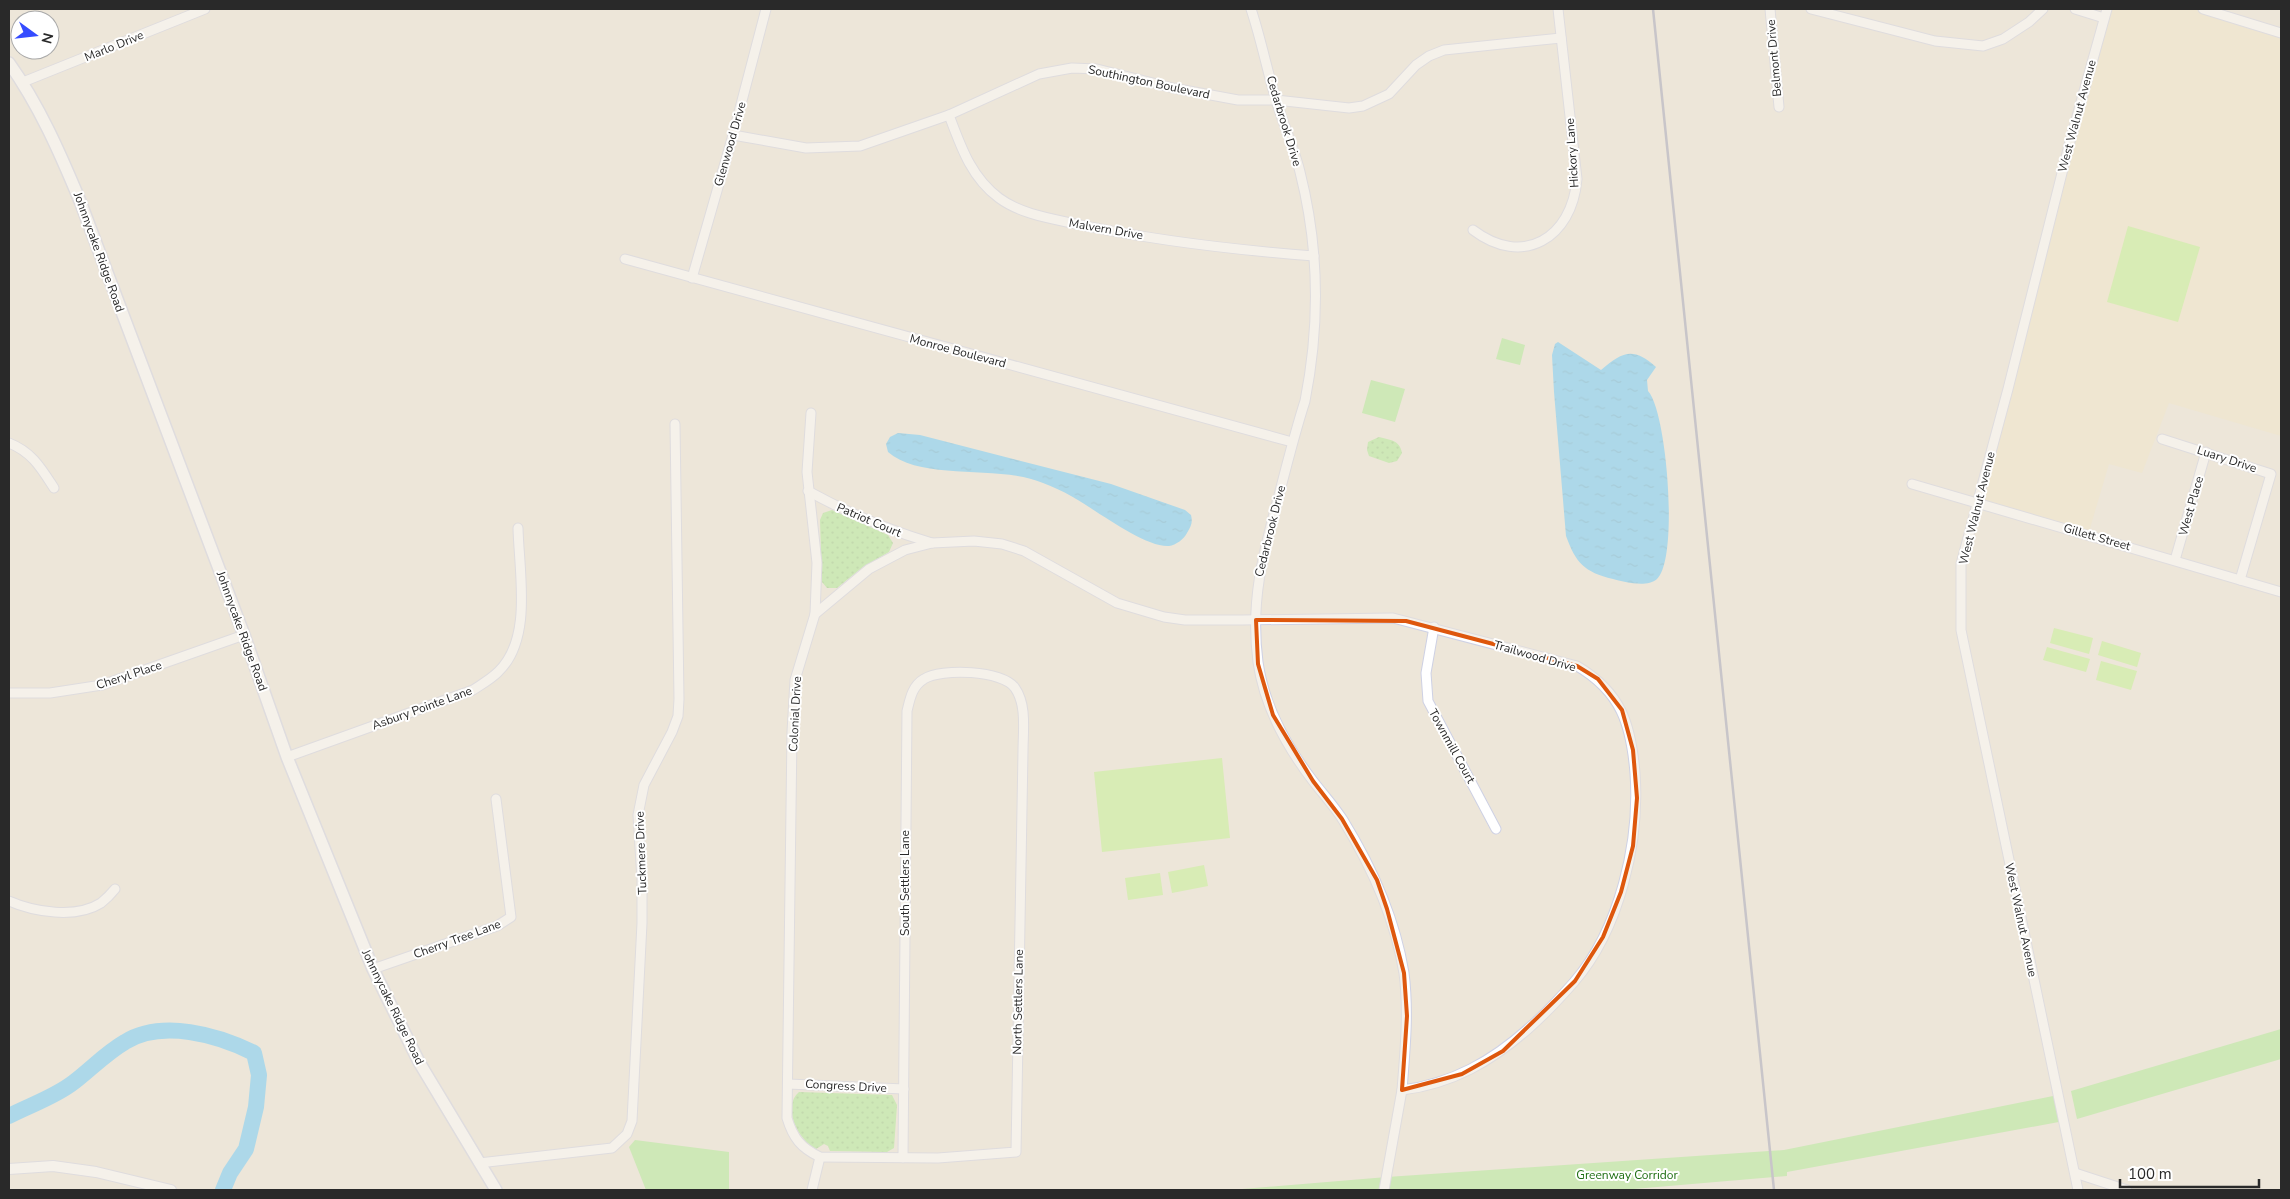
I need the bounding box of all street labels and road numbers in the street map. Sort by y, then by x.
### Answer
street label: Belmont Drive [1763,19,1785,97]
street label: Marlo Drive [82,27,146,65]
street label: West Walnut Avenue [2054,58,2100,174]
street label: Southington Boulevard [1087,61,1211,103]
street label: Cedarbrook Drive [1263,74,1305,168]
street label: Glenwood Drive [710,100,750,188]
street label: Hickory Lane [1562,118,1582,188]
street label: Johnnycake Ridge Road [70,189,128,314]
street label: Malvern Drive [1068,215,1144,243]
street label: Monroe Boulevard [908,330,1008,372]
street label: Luary Drive [2195,442,2259,476]
street label: West Walnut Avenue [1955,450,1999,566]
street label: West Place [2175,474,2207,538]
street label: Cedarbrook Drive [1251,484,1289,578]
street label: Patriot Court [834,499,904,541]
street label: Gillett Street [2062,520,2133,554]
street label: Johnnycake Ridge Road [213,568,271,693]
street label: Trailwood Drive [1492,637,1578,675]
street label: Cheryl Place [94,657,164,693]
street label: Colonial Drive [785,676,805,752]
street label: Asbury Pointe Lane [370,682,474,734]
street label: Townmill Court [1425,706,1479,787]
street label: Tuckmere Drive [632,811,650,895]
street label: South Settlers Lane [897,830,913,936]
street label: West Walnut Avenue [2001,862,2041,978]
street label: Cherry Tree Lane [411,916,503,962]
street label: Johnnycake Ridge Road [358,946,428,1067]
street label: North Settlers Lane [1009,949,1027,1055]
street label: Congress Drive [805,1076,887,1096]

